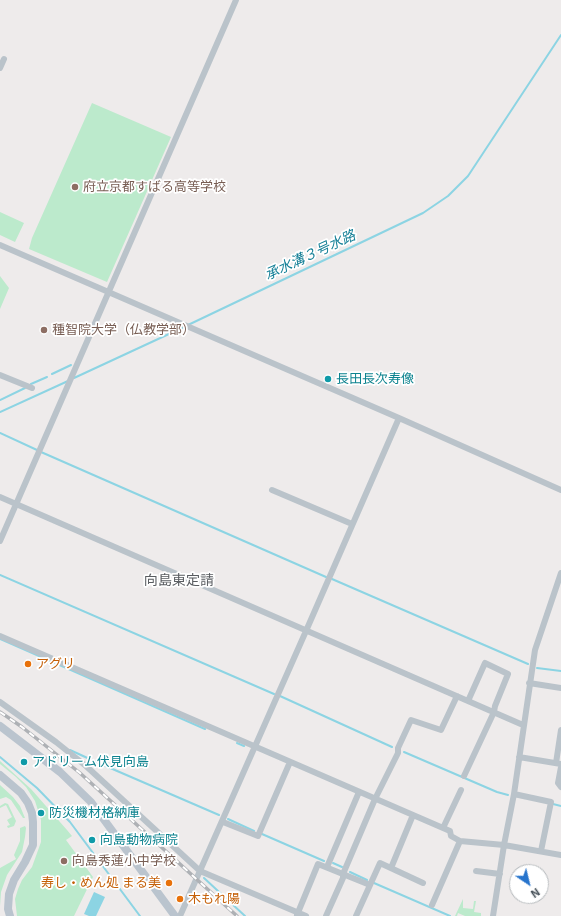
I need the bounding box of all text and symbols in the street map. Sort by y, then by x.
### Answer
place label: 府立京都すばる高等学校 [83,179,226,195]
marker: 府立京都すばる高等学校 [70,182,80,192]
water label: 承水溝３号水路 [262,227,358,283]
place label: 種智院大学（仏教学部） [52,322,195,338]
marker: 種智院大学（仏教学部） [39,325,49,335]
place label: 長田長次寿像 [336,371,414,387]
marker: 長田長次寿像 [323,374,333,384]
district label: 向島東定請 [144,572,214,588]
place label: アグリ [36,656,75,672]
marker: アグリ [23,659,33,669]
place label: アドリーム伏見向島 [32,754,149,770]
marker: アドリーム伏見向島 [19,757,29,767]
place label: 防災機材格納庫 [49,805,140,821]
marker: 防災機材格納庫 [36,808,46,818]
place label: 向島動物病院 [100,832,178,848]
marker: 向島動物病院 [87,835,97,845]
place label: 向島秀蓮小中学校 [72,853,176,869]
marker: 向島秀蓮小中学校 [59,856,69,866]
north arrow [509,864,549,904]
place label: 寿し・めん処 まる美 [41,875,161,891]
marker: 寿し・めん処 まる美 [164,878,174,888]
text: N [529,886,543,901]
place label: 木もれ陽 [188,891,240,907]
marker: 木もれ陽 [175,894,185,904]

